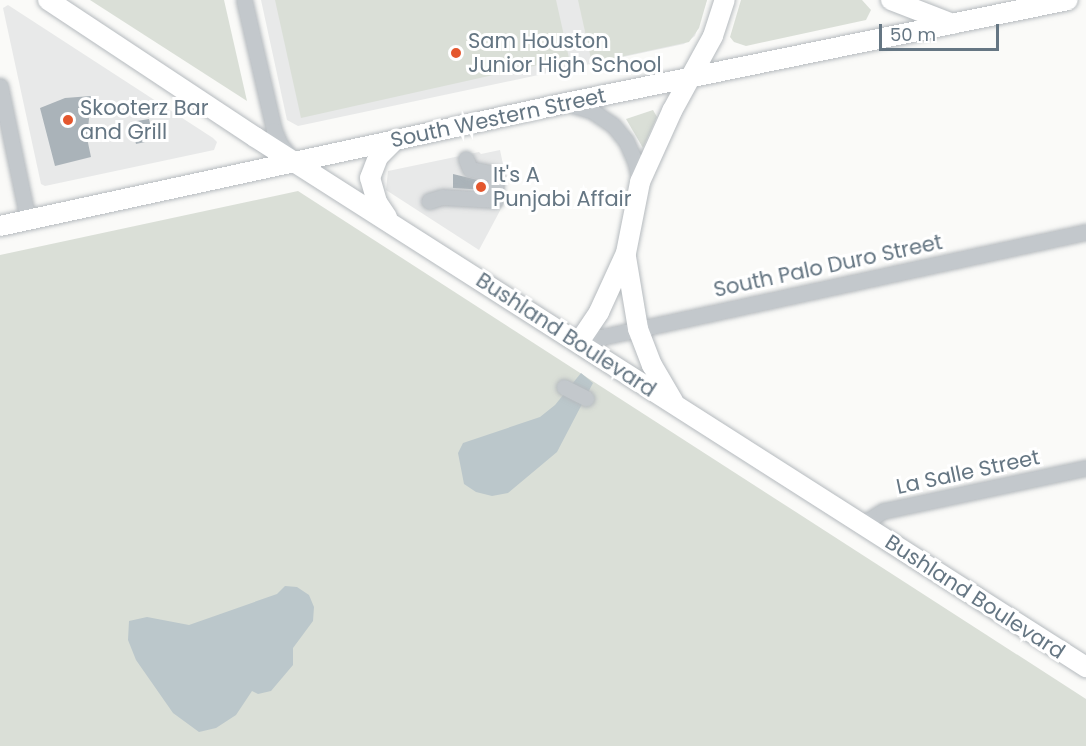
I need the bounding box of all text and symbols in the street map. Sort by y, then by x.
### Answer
scale bar [882,12,1002,50]
text: 50 m [890,22,936,47]
place label: Sam Houston Junior High School [468,28,662,78]
marker: Sam Houston Junior High School [449,46,463,60]
street label: South Western Street [388,83,608,153]
place label: Skooterz Bar and Grill [80,95,209,145]
marker: Skooterz Bar and Grill [61,113,75,127]
place label: It's A Punjabi Affair [493,162,632,212]
marker: It's A Punjabi Affair [474,180,488,194]
street label: South Palo Duro Street [711,229,945,303]
street label: Bushland Boulevard [471,267,661,403]
street label: La Salle Street [894,445,1042,499]
street label: Bushland Boulevard [880,529,1070,665]

